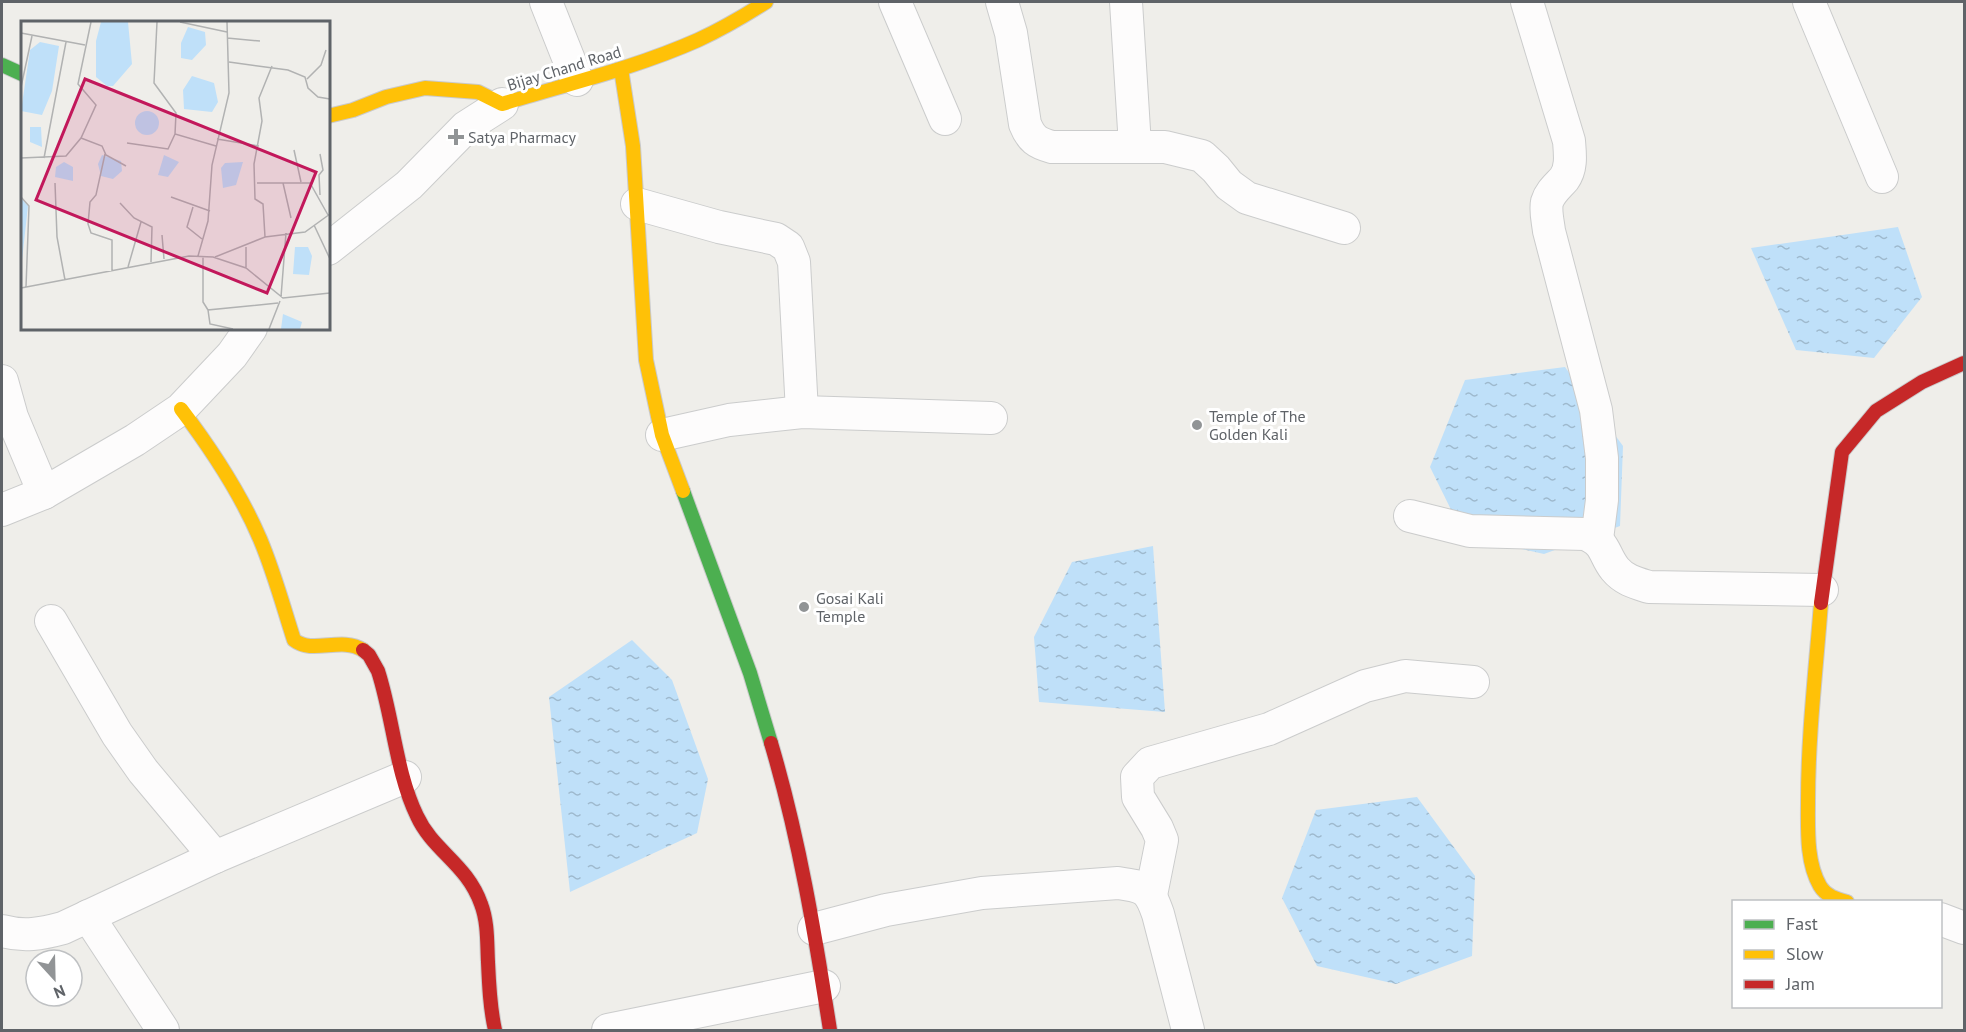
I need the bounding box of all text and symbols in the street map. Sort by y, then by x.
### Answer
inset map [21,21,330,330]
street label: Bijay Chand Road [504,41,624,95]
place label: Satya Pharmacy [468,127,577,147]
marker: Satya Pharmacy [449,130,463,144]
place label: Temple of The Golden Kali [1209,406,1306,444]
marker: Temple of The Golden Kali [1190,418,1204,432]
place label: Gosai Kali Temple [816,588,884,626]
marker: Gosai Kali Temple [797,600,811,614]
legend [1732,900,1942,1008]
text: Fast [1786,912,1818,935]
text: Slow [1786,942,1824,965]
north arrow [24,948,84,1008]
text: Jam [1785,972,1815,995]
text: N [51,981,68,1003]

